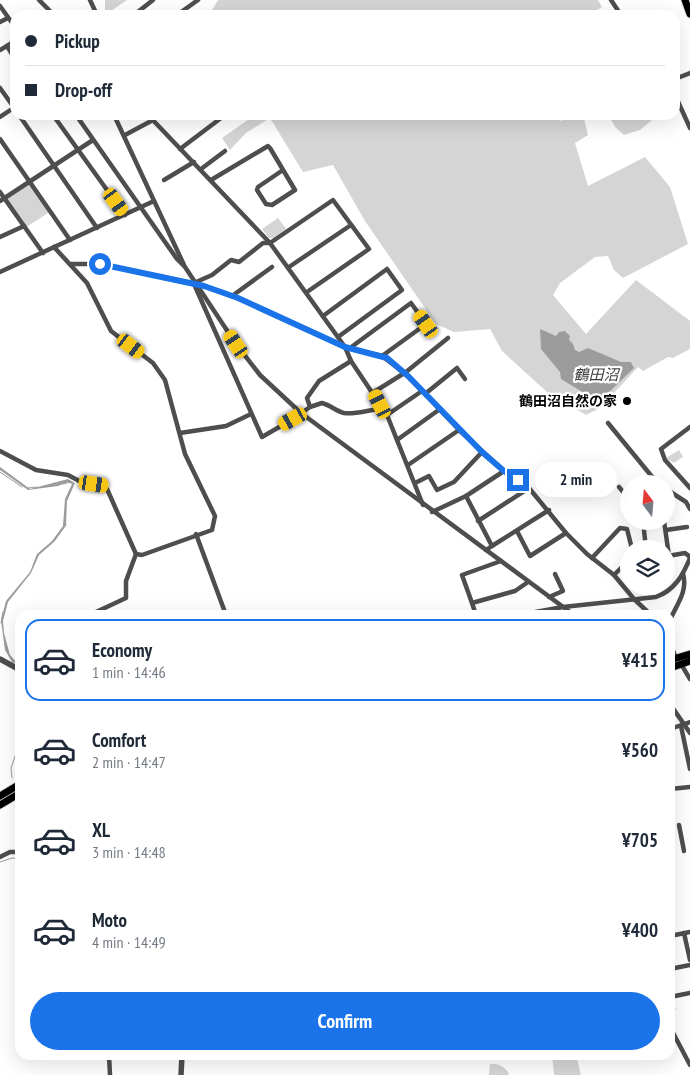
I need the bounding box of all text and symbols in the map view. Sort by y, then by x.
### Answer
text: Pickup [55,29,100,53]
text: Drop-off [55,78,112,102]
car [101,185,130,219]
route start [89,253,111,275]
car [411,307,440,341]
car [221,327,250,361]
car [114,331,147,361]
water label: 鶴田沼 [573,365,620,384]
car [366,387,393,421]
place label: 鶴田沼自然の家 [519,392,617,410]
marker: 鶴田沼自然の家 [621,395,633,407]
car [276,405,309,433]
callout: 2 min [536,462,618,498]
route end [507,469,529,491]
text: 2 min [560,469,592,489]
car [78,474,109,494]
north arrow [620,475,675,530]
map controls [620,475,675,595]
button: layers [620,540,675,595]
icon: car [32,638,77,683]
text: Economy [92,638,152,662]
text: ¥415 [622,648,658,672]
text: 1 min · 14:46 [92,662,166,682]
icon: car [32,728,77,773]
text: Comfort [92,728,146,752]
text: ¥560 [622,738,658,762]
text: 2 min · 14:47 [92,752,166,772]
icon: car [32,818,77,863]
text: XL [92,818,110,842]
text: ¥705 [622,828,658,852]
text: 3 min · 14:48 [92,842,166,862]
icon: car [32,908,77,953]
text: Moto [92,908,127,932]
text: ¥400 [622,918,658,942]
text: 4 min · 14:49 [92,932,166,952]
button: Confirm [30,992,660,1050]

